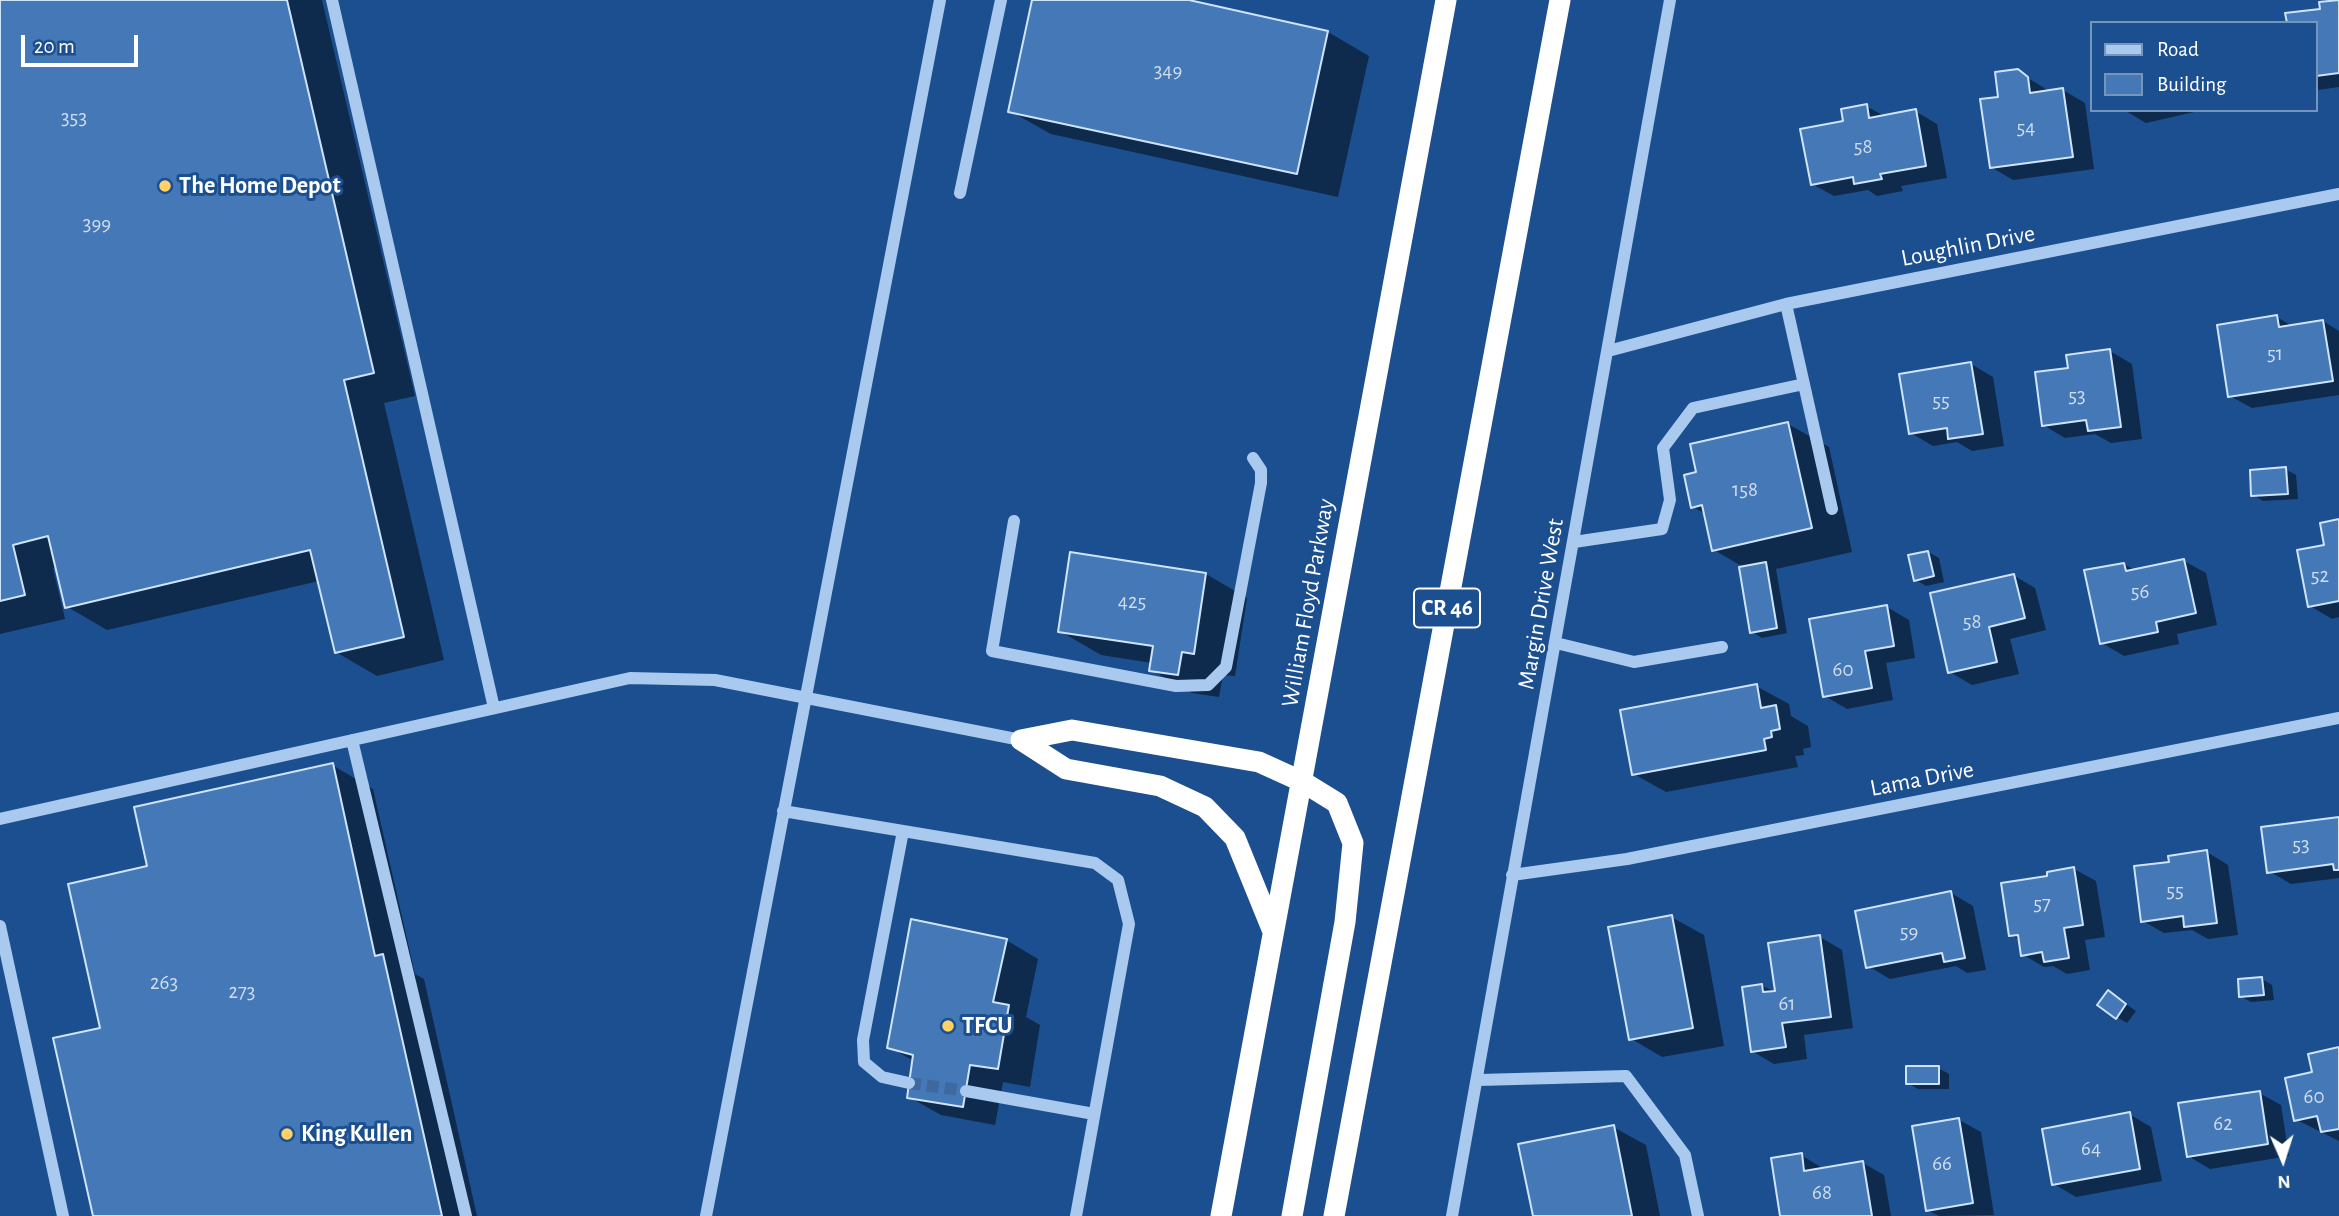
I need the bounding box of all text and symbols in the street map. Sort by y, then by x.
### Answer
scale bar [24,21,142,65]
legend [2090,21,2318,112]
text: 20 m [34,36,75,57]
text: Road [2157,39,2199,60]
house number: 349 [1154,58,1182,84]
text: Building [2157,74,2226,95]
house number: 353 [61,105,87,131]
house number: 54 [2017,115,2035,141]
house number: 58 [1854,134,1872,160]
place label: The Home Depot [179,172,341,200]
marker: The Home Depot [157,178,173,194]
house number: 399 [83,211,111,237]
street label: Loughlin Drive [1899,219,2037,273]
house number: 51 [2267,341,2283,367]
house number: 53 [2068,383,2086,409]
house number: 55 [1932,388,1950,414]
house number: 158 [1732,477,1758,503]
street label: William Floyd Parkway [1275,496,1341,710]
street label: Margin Drive West [1512,516,1570,692]
house number: 52 [2311,563,2329,589]
house number: 56 [2131,579,2149,605]
road number: CR 46 [1414,588,1480,628]
house number: 425 [1118,589,1146,615]
house number: 58 [1963,609,1981,635]
house number: 60 [1833,657,1853,683]
street label: Lama Drive [1868,755,1976,803]
house number: 53 [2292,832,2310,858]
house number: 55 [2166,878,2184,904]
house number: 57 [2033,891,2051,917]
house number: 59 [1900,919,1918,945]
house number: 263 [150,970,178,996]
house number: 273 [229,979,255,1005]
house number: 61 [1778,991,1796,1017]
place label: TFCU [962,1012,1013,1040]
marker: TFCU [940,1018,956,1034]
house number: 60 [2304,1084,2324,1110]
house number: 62 [2213,1111,2233,1137]
place label: King Kullen [301,1120,412,1148]
north arrow [2248,1125,2318,1195]
marker: King Kullen [279,1126,295,1142]
house number: 64 [2081,1136,2101,1162]
house number: 66 [1932,1151,1952,1177]
text: N [2277,1172,2291,1191]
house number: 68 [1812,1180,1832,1206]

